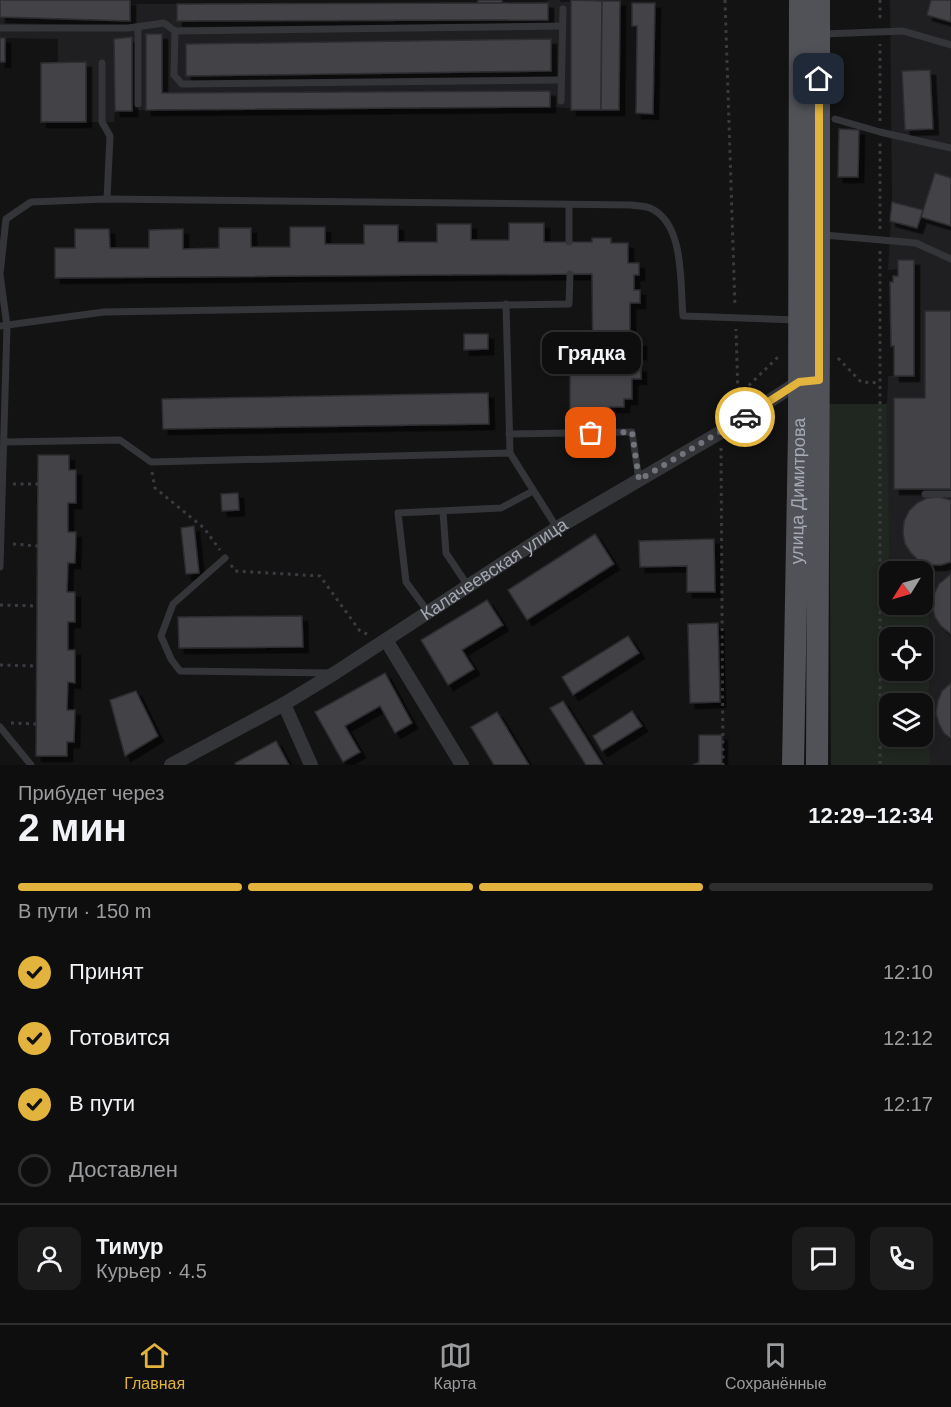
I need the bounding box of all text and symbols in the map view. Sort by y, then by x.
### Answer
pin [793,53,844,104]
icon: home [802,62,835,95]
callout: Грядка [542,331,640,373]
text: Грядка [557,342,626,364]
courier [715,387,775,447]
icon: car [729,401,762,434]
pin [565,407,616,458]
icon: bag [574,416,607,449]
street label: улица Димитрова [787,417,809,565]
street label: Калачеевская улица [417,514,572,624]
north arrow [879,561,933,615]
map controls [879,561,933,747]
button: locate [879,627,933,681]
button: layers [879,693,933,747]
text: Прибудет через [18,782,164,804]
text: 12:29–12:34 [808,803,933,828]
text: 2 мин [18,806,127,849]
text: В пути · 150 m [18,900,151,922]
icon: check [18,956,51,989]
text: Принят [69,959,143,984]
text: 12:10 [883,961,933,983]
icon: check [18,1022,51,1055]
text: Готовится [69,1025,170,1050]
text: 12:12 [883,1027,933,1049]
icon: check [18,1088,51,1121]
text: В пути [69,1091,135,1116]
text: 12:17 [883,1093,933,1115]
text: Доставлен [69,1157,178,1182]
button: person [18,1227,81,1290]
button: chat [792,1227,855,1290]
button: phone [870,1227,933,1290]
text: Тимур [96,1234,164,1259]
text: Курьер · 4.5 [96,1260,207,1282]
tab: Главная [124,1339,185,1393]
tab: Карта [434,1339,476,1393]
tab: Сохранённые [725,1339,827,1393]

